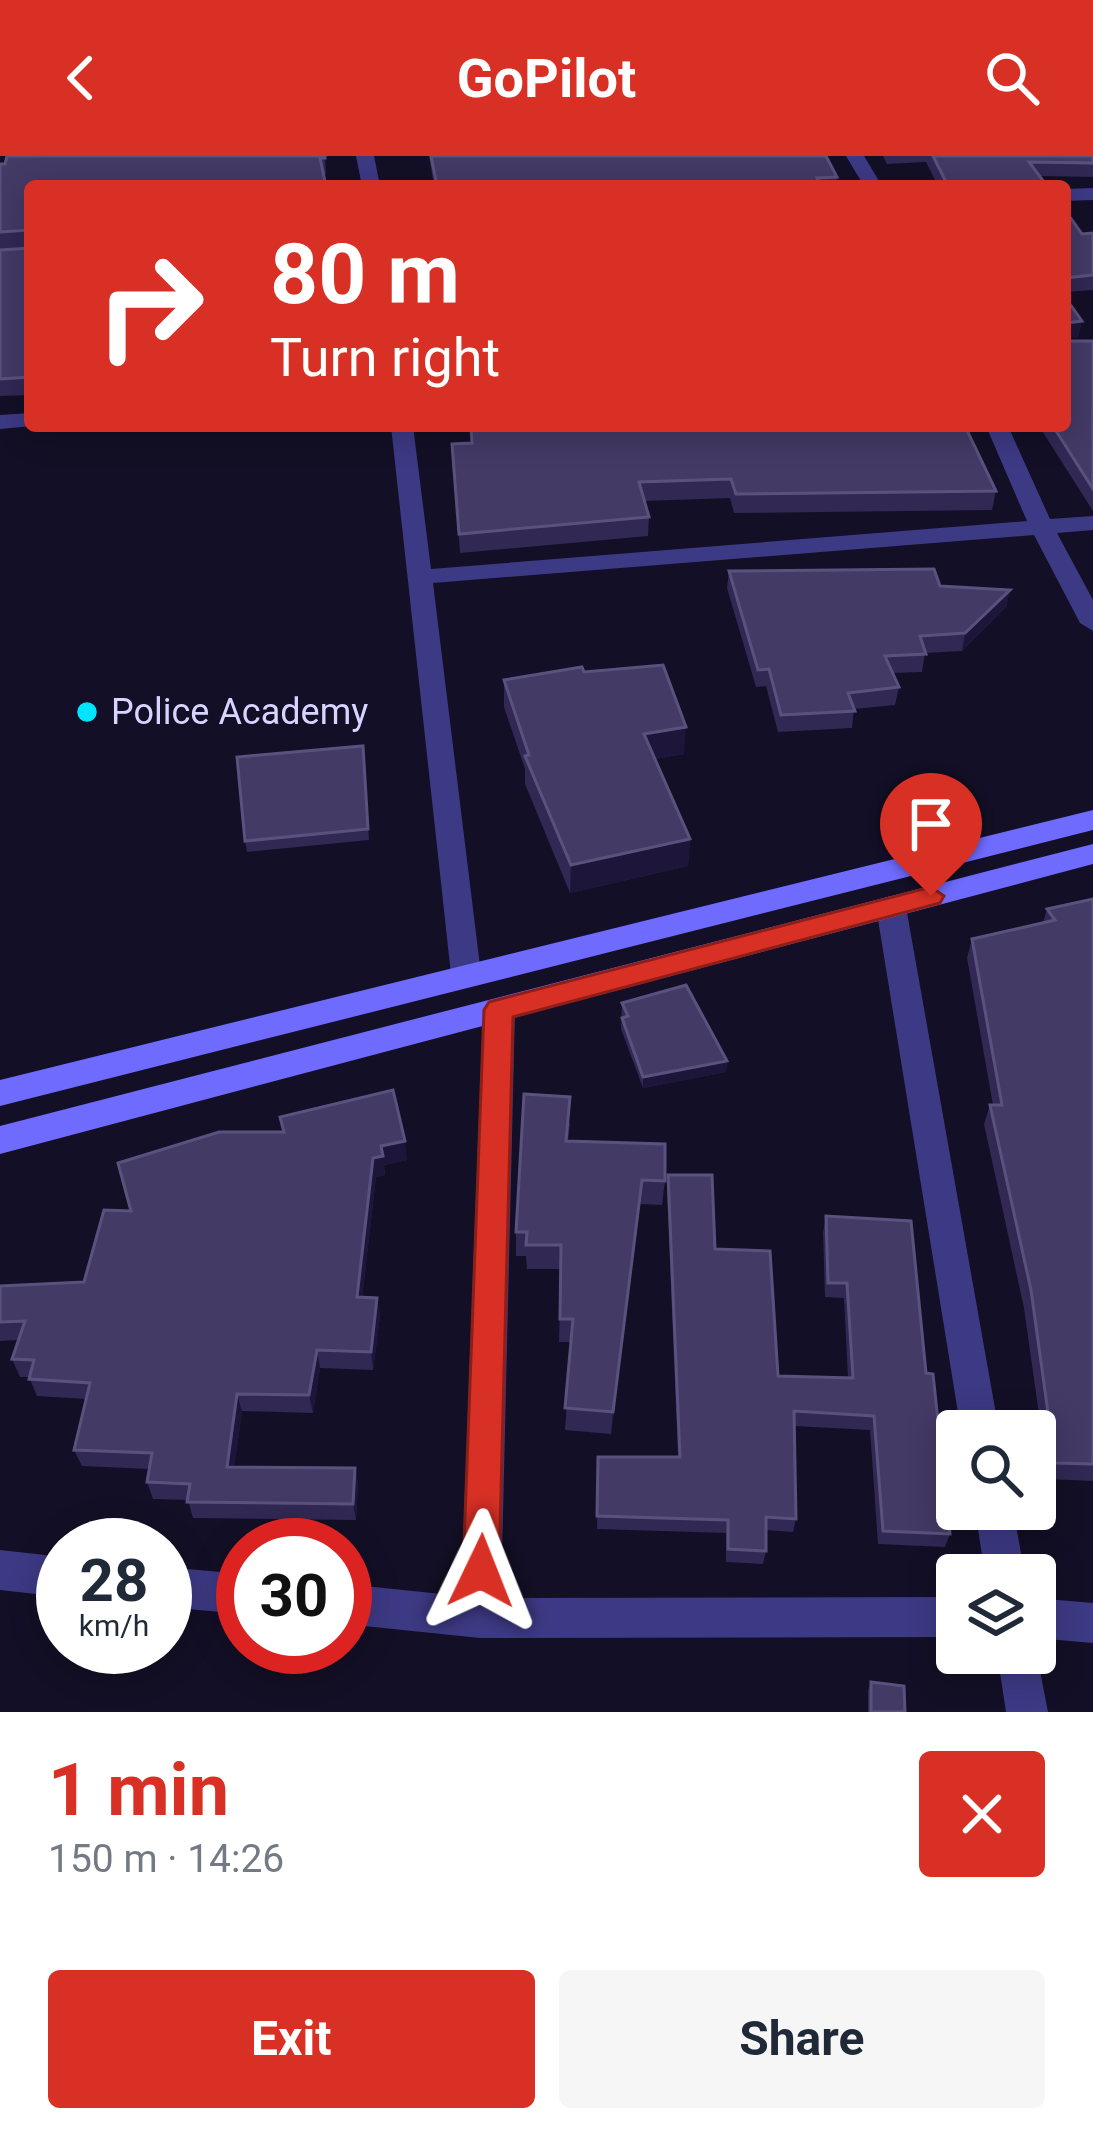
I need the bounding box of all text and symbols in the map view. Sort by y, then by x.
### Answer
icon: back [48,45,114,111]
icon: search [979,45,1045,111]
text: GoPilot [457,47,636,110]
text: 80 m [270,225,460,324]
icon: right [72,228,228,384]
text: Turn right [270,326,500,389]
place label: Police Academy [111,691,368,733]
marker: Police Academy [74,699,100,725]
pin [880,773,982,896]
icon: arrive [898,791,964,857]
map controls [936,1410,1056,1674]
button: search [936,1410,1056,1530]
position arrow [418,1508,544,1634]
speed limit sign: 30 [216,1518,372,1674]
text: 28 [80,1545,148,1616]
button: layers [936,1554,1056,1674]
text: km/h [79,1608,149,1643]
text: 1 min [48,1748,229,1833]
button: close [919,1751,1045,1877]
text: 150 m · 14:26 [48,1836,284,1882]
button: Exit [48,1970,535,2108]
button: Share [559,1970,1045,2108]

